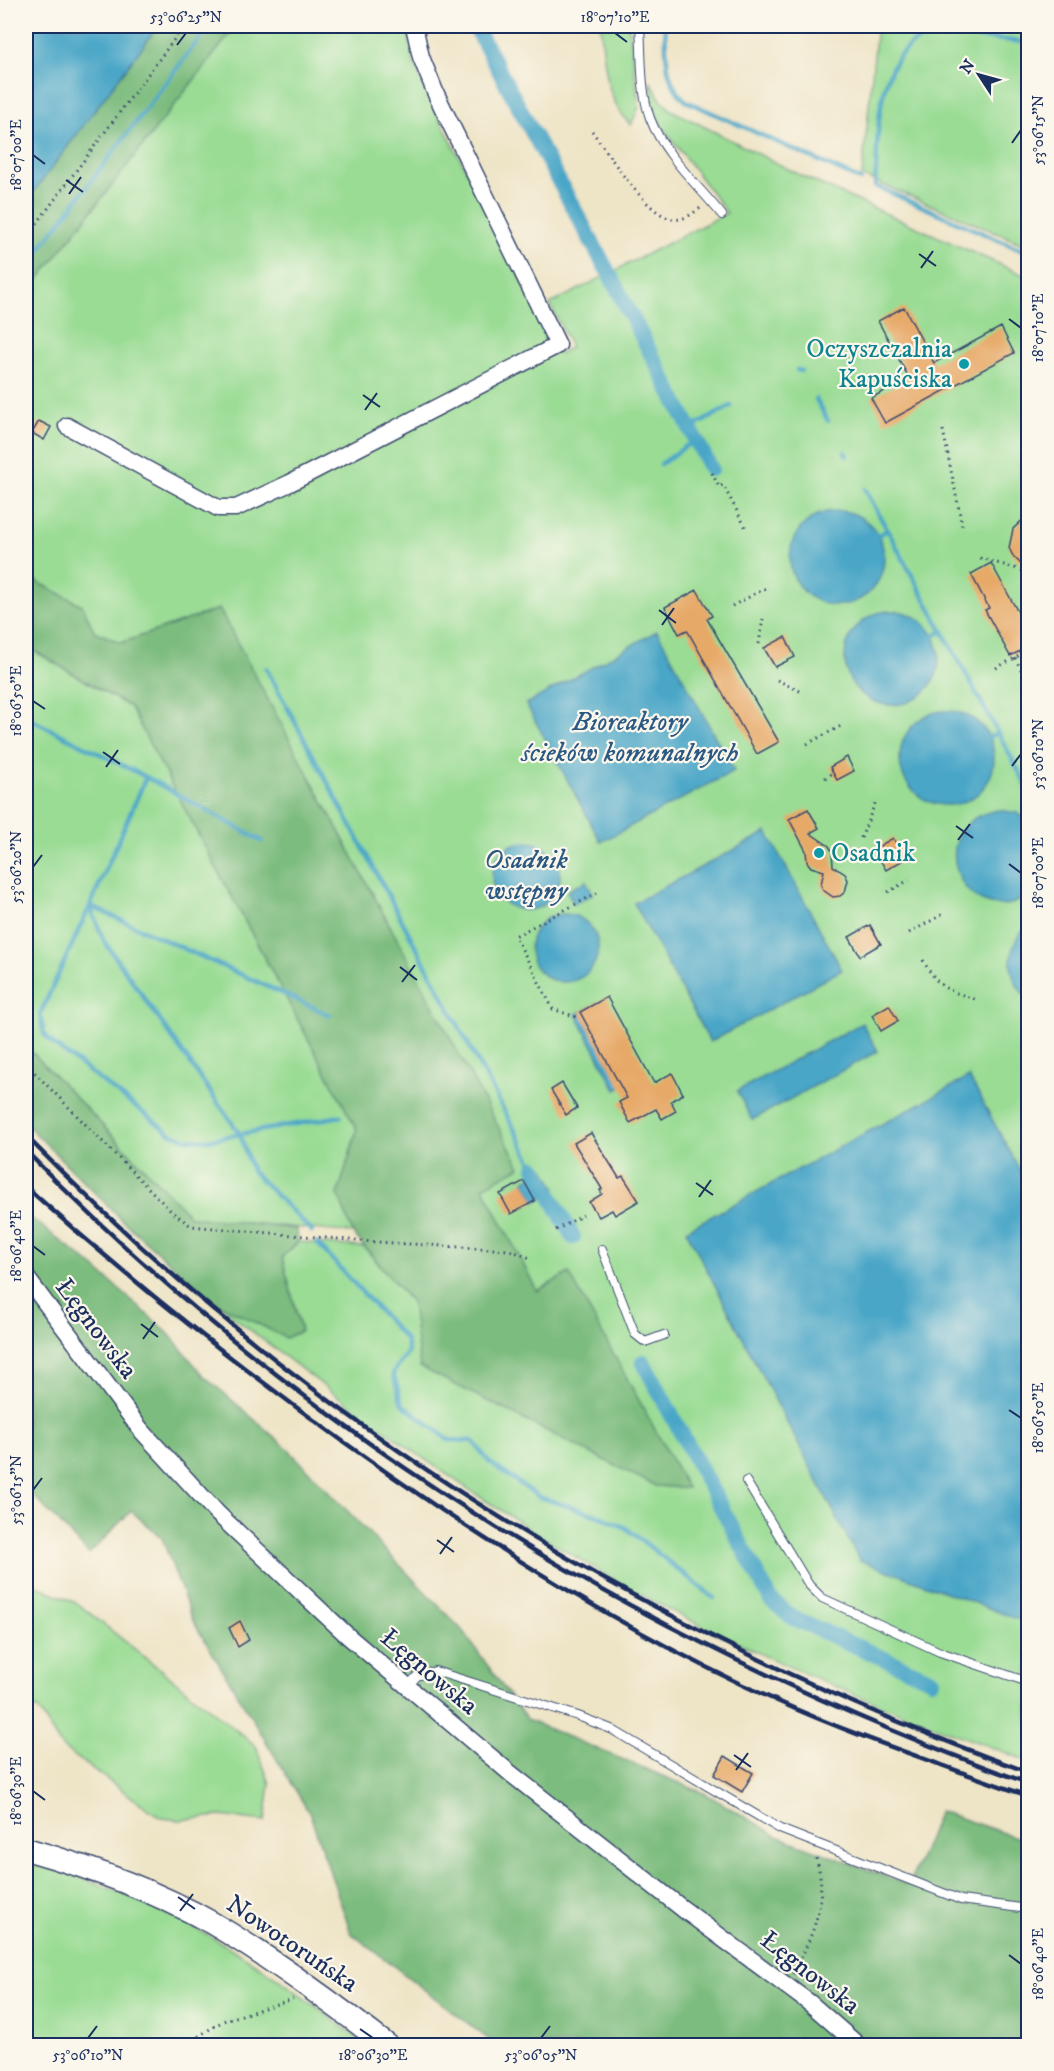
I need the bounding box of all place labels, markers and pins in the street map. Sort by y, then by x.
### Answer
place label: Oczyszczalnia Kapuściska [806,333,952,396]
marker: Oczyszczalnia Kapuściska [957,357,971,371]
place label: Osadnik [831,837,915,870]
marker: Osadnik [812,846,826,860]

